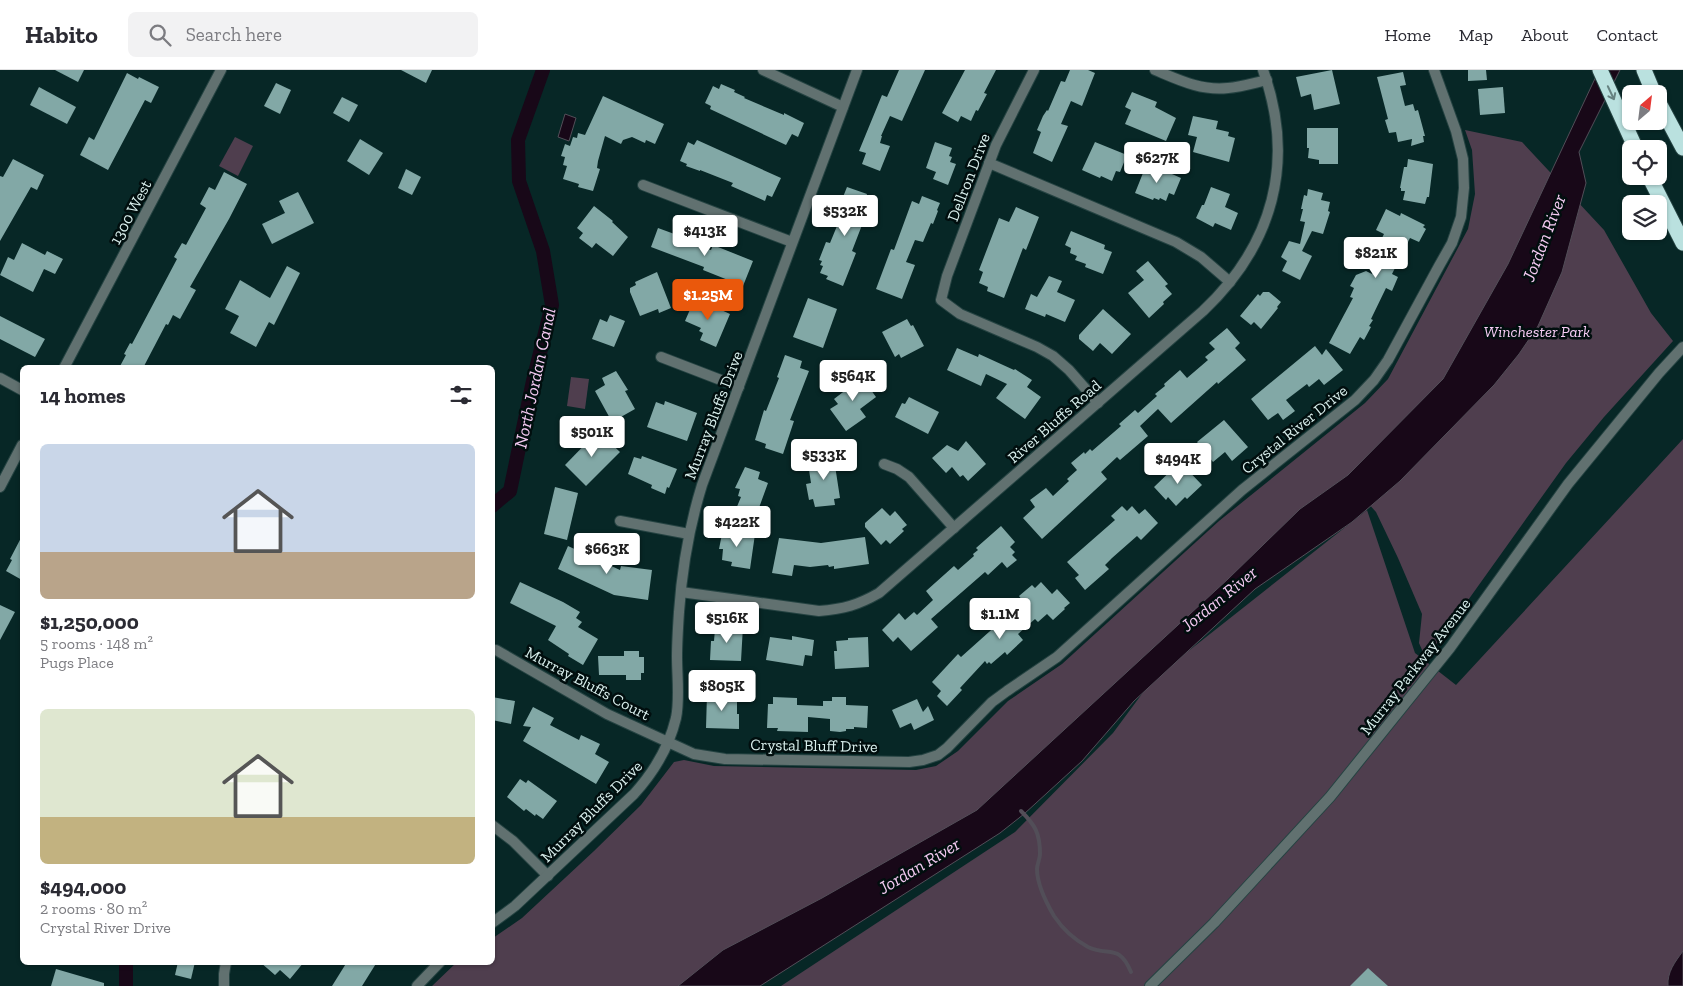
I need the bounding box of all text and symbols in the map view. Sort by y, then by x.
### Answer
search box [128,12,478,57]
text: Habito [25,20,98,49]
icon: search [146,21,174,49]
text: Search here [186,23,282,46]
text: Home [1384,24,1431,46]
text: Map [1459,24,1493,46]
text: About [1521,24,1568,46]
text: Contact [1596,24,1658,46]
one-way arrow [1606,85,1616,100]
north arrow [1622,85,1668,130]
map controls [1622,85,1667,240]
street label: Dellron Drive [943,130,994,224]
button: locate [1622,140,1667,185]
pin: $627K [1122,142,1192,184]
text: $627K [1135,148,1179,167]
street label: 1300 West [106,177,155,248]
water label: Jordan River [1517,191,1571,286]
pin: $532K [810,194,880,237]
button: layers [1622,195,1667,240]
text: $532K [823,201,867,220]
pin: $413K [670,214,740,257]
text: $413K [684,221,726,240]
pin: $821K [1341,236,1411,279]
text: $821K [1355,243,1397,262]
pin: $1.25M [667,278,749,321]
text: $1.25M [683,285,733,304]
water label: North Jordan Canal [509,306,561,450]
park label: Winchester Park [1484,322,1590,341]
street label: Murray Bluffs Drive [680,348,747,482]
pin: $564K [818,360,888,402]
text: $564K [831,366,875,385]
street label: River Bluffs Road [1004,376,1105,467]
icon: filters [447,381,475,409]
street label: Crystal River Drive [1237,381,1351,478]
text: 14 homes [40,383,126,408]
pin: $501K [557,416,627,458]
text: $501K [571,422,613,441]
pin: $533K [789,438,859,481]
pin: $494K [1143,442,1213,485]
text: $533K [802,445,846,464]
text: $494K [1155,449,1201,468]
icon: home [213,476,303,566]
pin: $422K [702,506,772,548]
text: $422K [715,512,759,531]
pin: $663K [572,532,642,575]
text: $663K [585,539,629,558]
water label: Jordan River [1176,561,1262,637]
street label: Murray Parkway Avenue [1356,594,1475,738]
pin: $1.1M [965,598,1035,640]
pin: $516K [692,602,762,644]
text: $1.1M [981,604,1019,623]
text: $516K [706,608,748,627]
text: $1,250,000 [40,609,139,634]
text: 5 rooms · 148 m² [40,634,153,653]
street label: Murray Bluffs Court [522,643,653,724]
text: Pugs Place [40,653,114,672]
pin: $805K [687,670,757,712]
text: $805K [700,676,744,695]
street label: Crystal Bluff Drive [750,735,878,756]
icon: home [213,741,303,831]
street label: Murray Bluffs Drive [537,757,646,866]
water label: Jordan River [873,833,965,899]
text: $494,000 [40,874,126,899]
text: 2 rooms · 80 m² [40,899,147,918]
text: Crystal River Drive [40,918,171,937]

